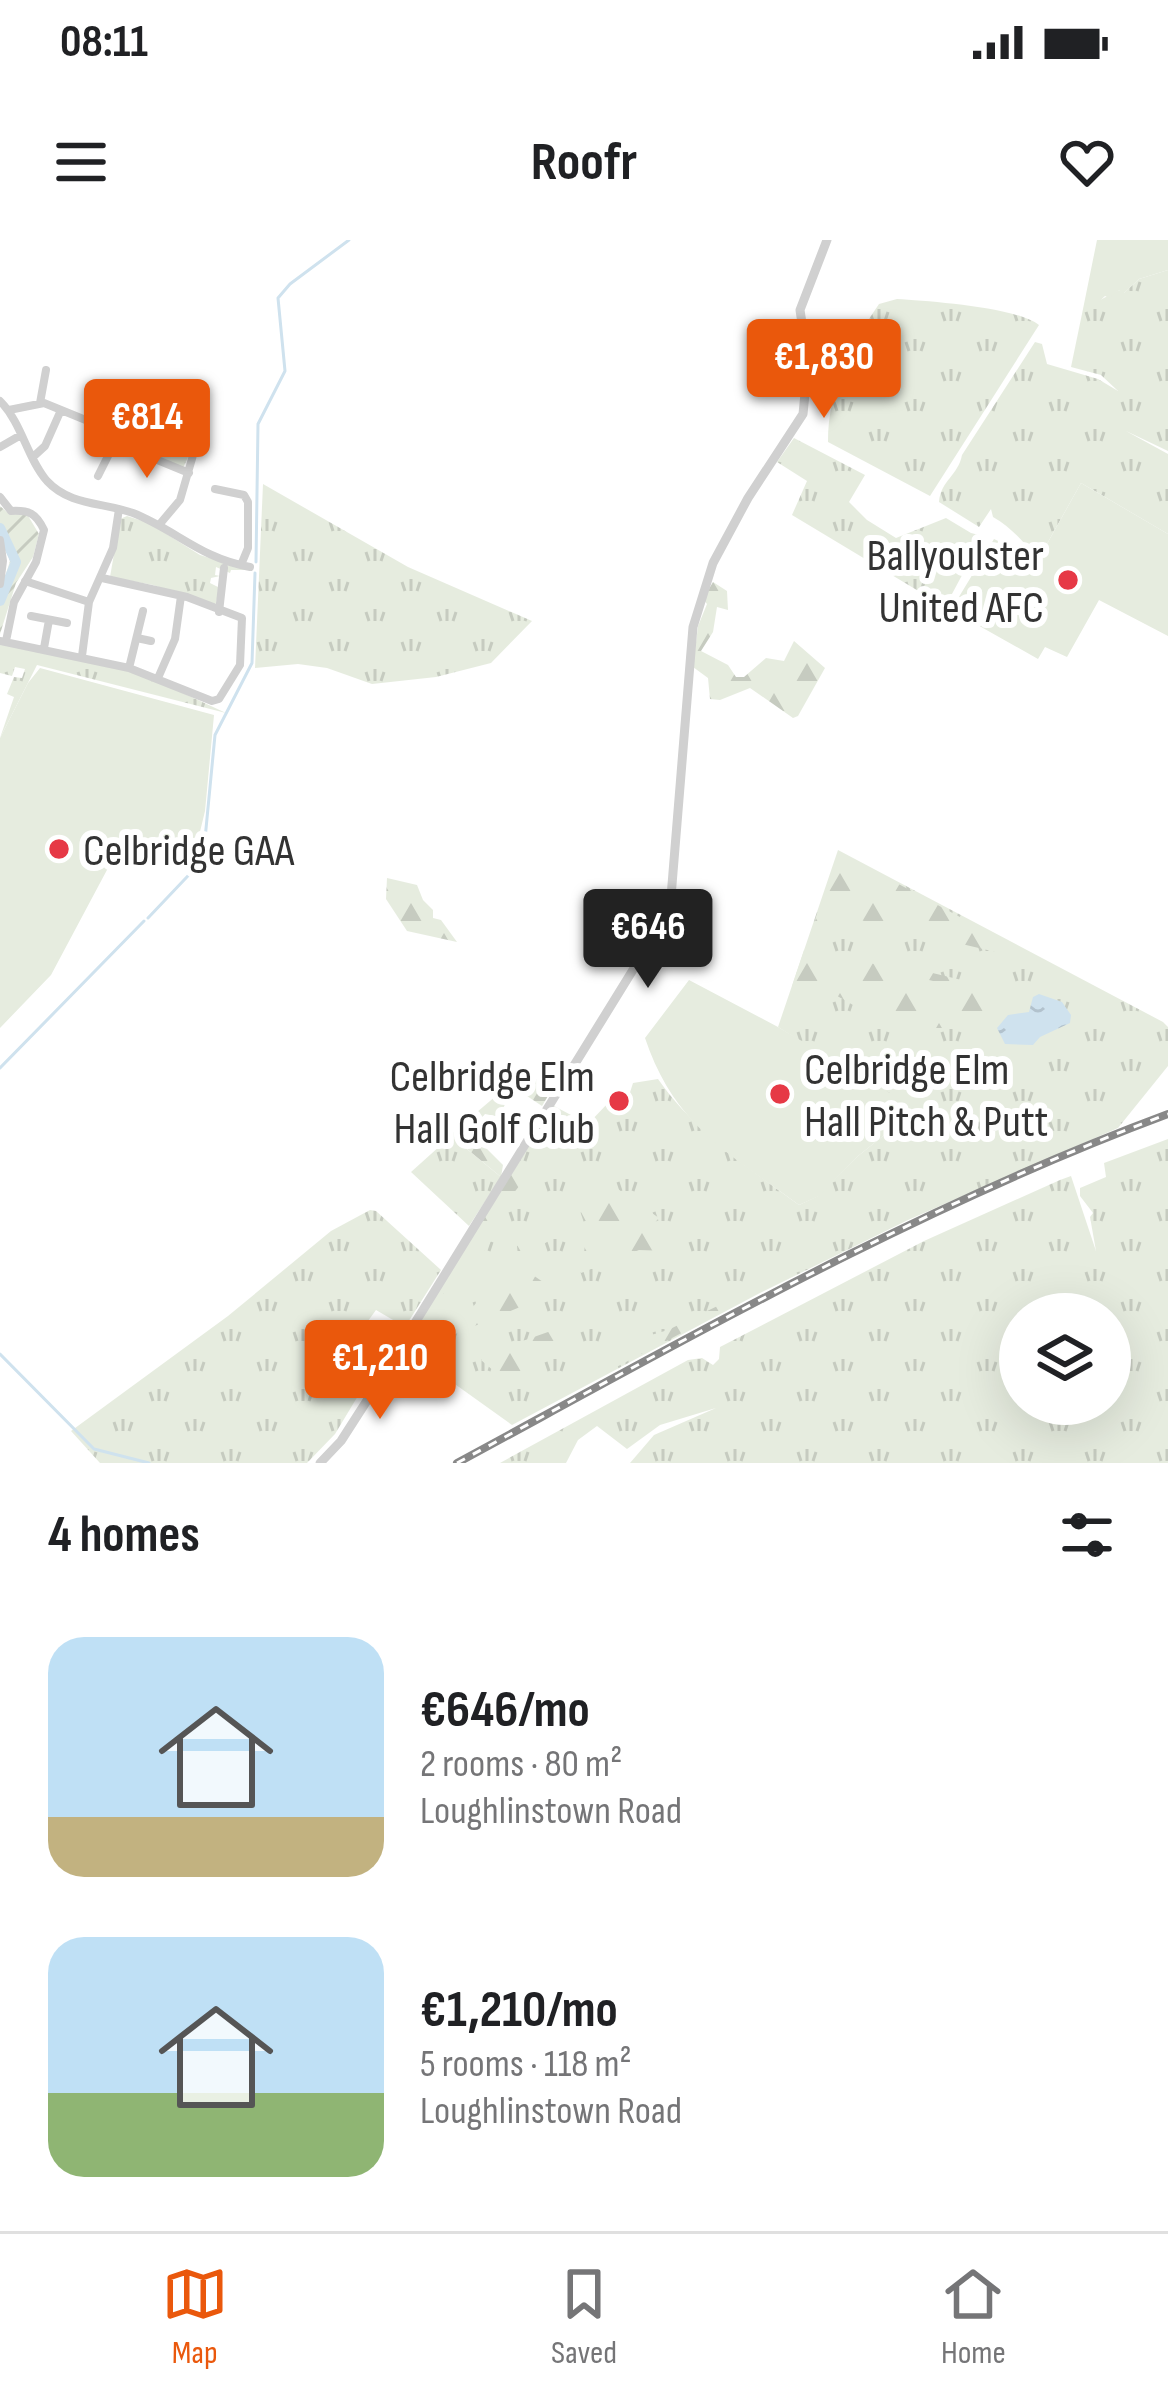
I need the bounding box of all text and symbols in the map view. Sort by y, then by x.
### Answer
text: 08:11 [60,15,148,70]
icon: menu [48,129,114,195]
icon: heart [1054,129,1120,195]
text: Roofr [531,130,637,195]
pin: €1,830 [726,319,922,421]
text: €1,830 [774,334,874,381]
pin: €814 [76,379,218,481]
text: €814 [111,394,183,441]
place label: Ballyoulster United AFC [866,529,1044,636]
marker: Ballyoulster United AFC [1055,567,1081,593]
place label: Celbridge GAA [83,824,295,879]
marker: Celbridge GAA [46,836,72,862]
pin: €646 [577,889,719,991]
text: €646 [610,904,686,951]
place label: Celbridge Elm Hall Pitch & Putt [804,1043,1048,1150]
place label: Celbridge Elm Hall Golf Club [390,1050,595,1157]
marker: Celbridge Elm Hall Pitch & Putt [767,1081,793,1107]
marker: Celbridge Elm Hall Golf Club [606,1088,632,1114]
map controls [999,1293,1131,1425]
button: layers [999,1293,1131,1425]
pin: €1,210 [282,1320,478,1422]
text: €1,210 [332,1335,428,1382]
icon: filters [1054,1502,1120,1568]
text: 4 homes [48,1505,200,1566]
text: €646/mo [420,1680,590,1741]
icon: home [144,1685,288,1829]
text: 2 rooms · 80 m² [420,1741,622,1788]
text: Loughlinstown Road [420,1788,682,1835]
text: €1,210/mo [420,1980,618,2041]
icon: home [144,1985,288,2129]
text: 5 rooms · 118 m² [420,2041,632,2088]
text: Loughlinstown Road [420,2088,682,2135]
tab: Map [162,2261,228,2373]
tab: Saved [551,2261,617,2373]
tab: Home [940,2261,1006,2373]

